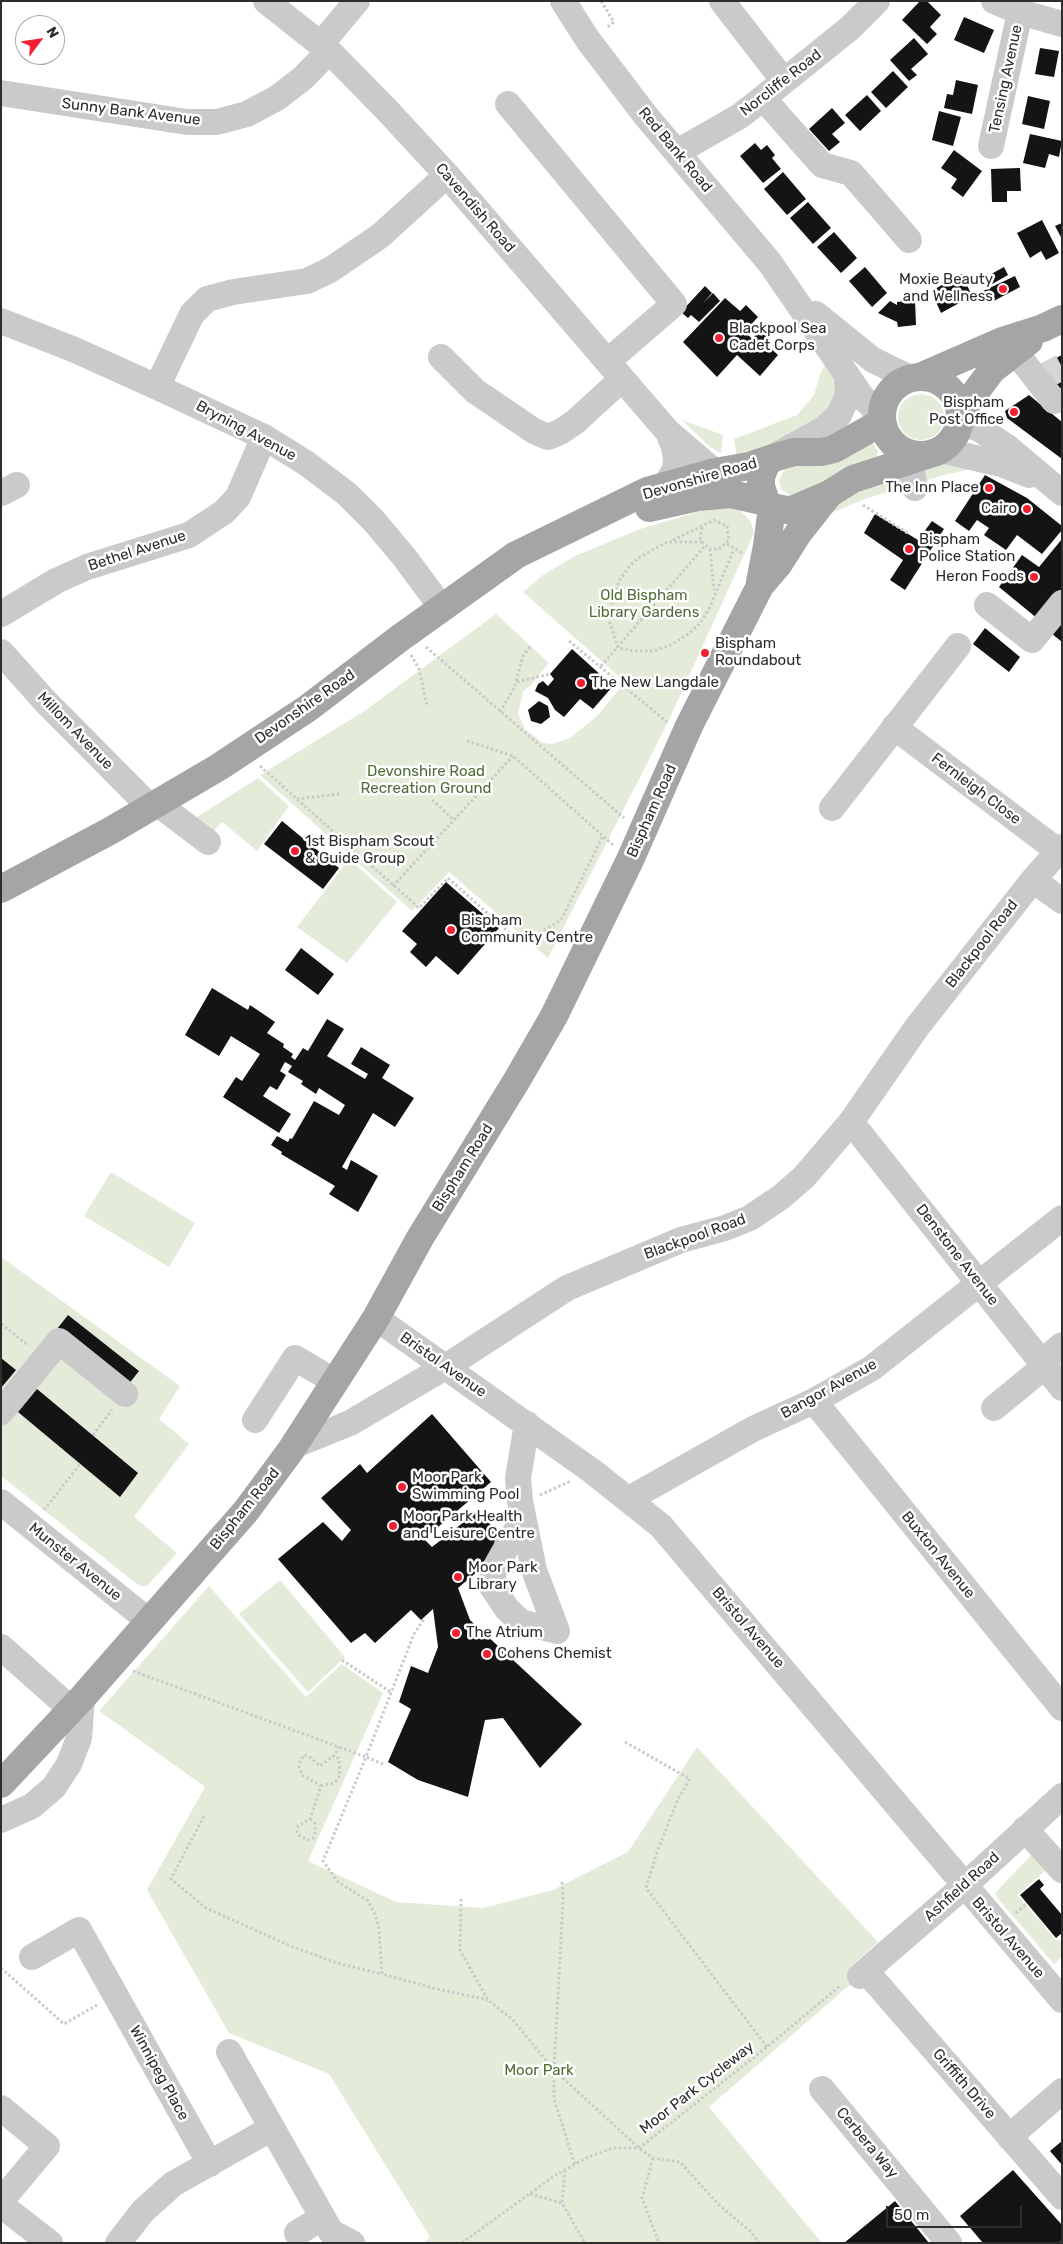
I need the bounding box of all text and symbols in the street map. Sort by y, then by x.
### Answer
north arrow [15,15,65,65]
street label: Tensing Avenue [986,23,1026,135]
text: N [43,24,62,41]
street label: Norcliffe Road [737,46,825,120]
street label: Sunny Bank Avenue [61,95,201,129]
street label: Red Bank Road [634,104,716,196]
street label: Cavendish Road [431,160,519,256]
place label: Moxie Beauty and Wellness [899,271,993,306]
marker: Moxie Beauty and Wellness [997,283,1009,295]
place label: Blackpool Sea Cadet Corps [729,320,826,355]
marker: Blackpool Sea Cadet Corps [713,332,725,344]
place label: Bispham Post Office [929,394,1004,429]
street label: Bryning Avenue [193,397,299,465]
marker: Bispham Post Office [1008,406,1020,418]
street label: Devonshire Road [641,454,759,504]
place label: The Inn Place [885,479,979,497]
marker: The Inn Place [983,482,995,494]
place label: Cairo [981,500,1017,518]
marker: Cairo [1021,503,1033,515]
street label: Bethel Avenue [86,527,188,575]
place label: Bispham Police Station [919,531,1015,566]
marker: Bispham Police Station [903,543,915,555]
place label: Heron Foods [936,568,1024,586]
marker: Heron Foods [1028,571,1040,583]
park label: Old Bispham Library Gardens [589,587,699,622]
place label: Bispham Roundabout [715,635,801,670]
marker: Bispham Roundabout [699,647,711,659]
street label: Devonshire Road [252,666,358,748]
place label: The New Langdale [591,674,719,692]
marker: The New Langdale [575,677,587,689]
street label: Millom Avenue [33,688,117,774]
street label: Fernleigh Close [928,749,1024,829]
street label: Bispham Road [623,762,681,860]
park label: Devonshire Road Recreation Ground [361,763,491,798]
place label: 1st Bispham Scout & Guide Group [305,833,434,868]
marker: 1st Bispham Scout & Guide Group [289,845,301,857]
street label: Blackpool Road [942,896,1022,992]
place label: Bispham Community Centre [461,912,593,947]
marker: Bispham Community Centre [445,924,457,936]
street label: Bispham Road [429,1121,497,1215]
street label: Denstone Avenue [912,1201,1002,1309]
street label: Blackpool Road [642,1210,748,1264]
street label: Bristol Avenue [396,1329,490,1401]
street label: Bangor Avenue [778,1355,880,1423]
street label: Bispham Road [206,1464,284,1554]
place label: Moor Park Swimming Pool [412,1469,519,1504]
marker: Moor Park Swimming Pool [396,1481,408,1493]
place label: Moor Park Health and Leisure Centre [403,1508,535,1543]
street label: Buxton Avenue [897,1508,979,1602]
street label: Munster Avenue [25,1519,125,1605]
marker: Moor Park Health and Leisure Centre [387,1520,399,1532]
place label: Moor Park Library [468,1559,538,1594]
marker: Moor Park Library [452,1571,464,1583]
street label: Bristol Avenue [708,1584,788,1672]
place label: The Atrium [466,1624,543,1642]
marker: The Atrium [450,1627,462,1639]
place label: Cohens Chemist [497,1645,612,1663]
marker: Cohens Chemist [481,1648,493,1660]
street label: Ashfield Road [921,1848,1003,1926]
street label: Bristol Avenue [968,1894,1048,1982]
street label: Winnipeg Place [126,2022,192,2124]
street label: Moor Park Cycleway [636,2038,758,2138]
street label: Griffith Drive [929,2045,999,2123]
park label: Moor Park [504,2062,574,2080]
street label: Cerbera Way [832,2104,902,2182]
scale bar [888,2196,1024,2228]
text: 50 m [894,2206,929,2224]

